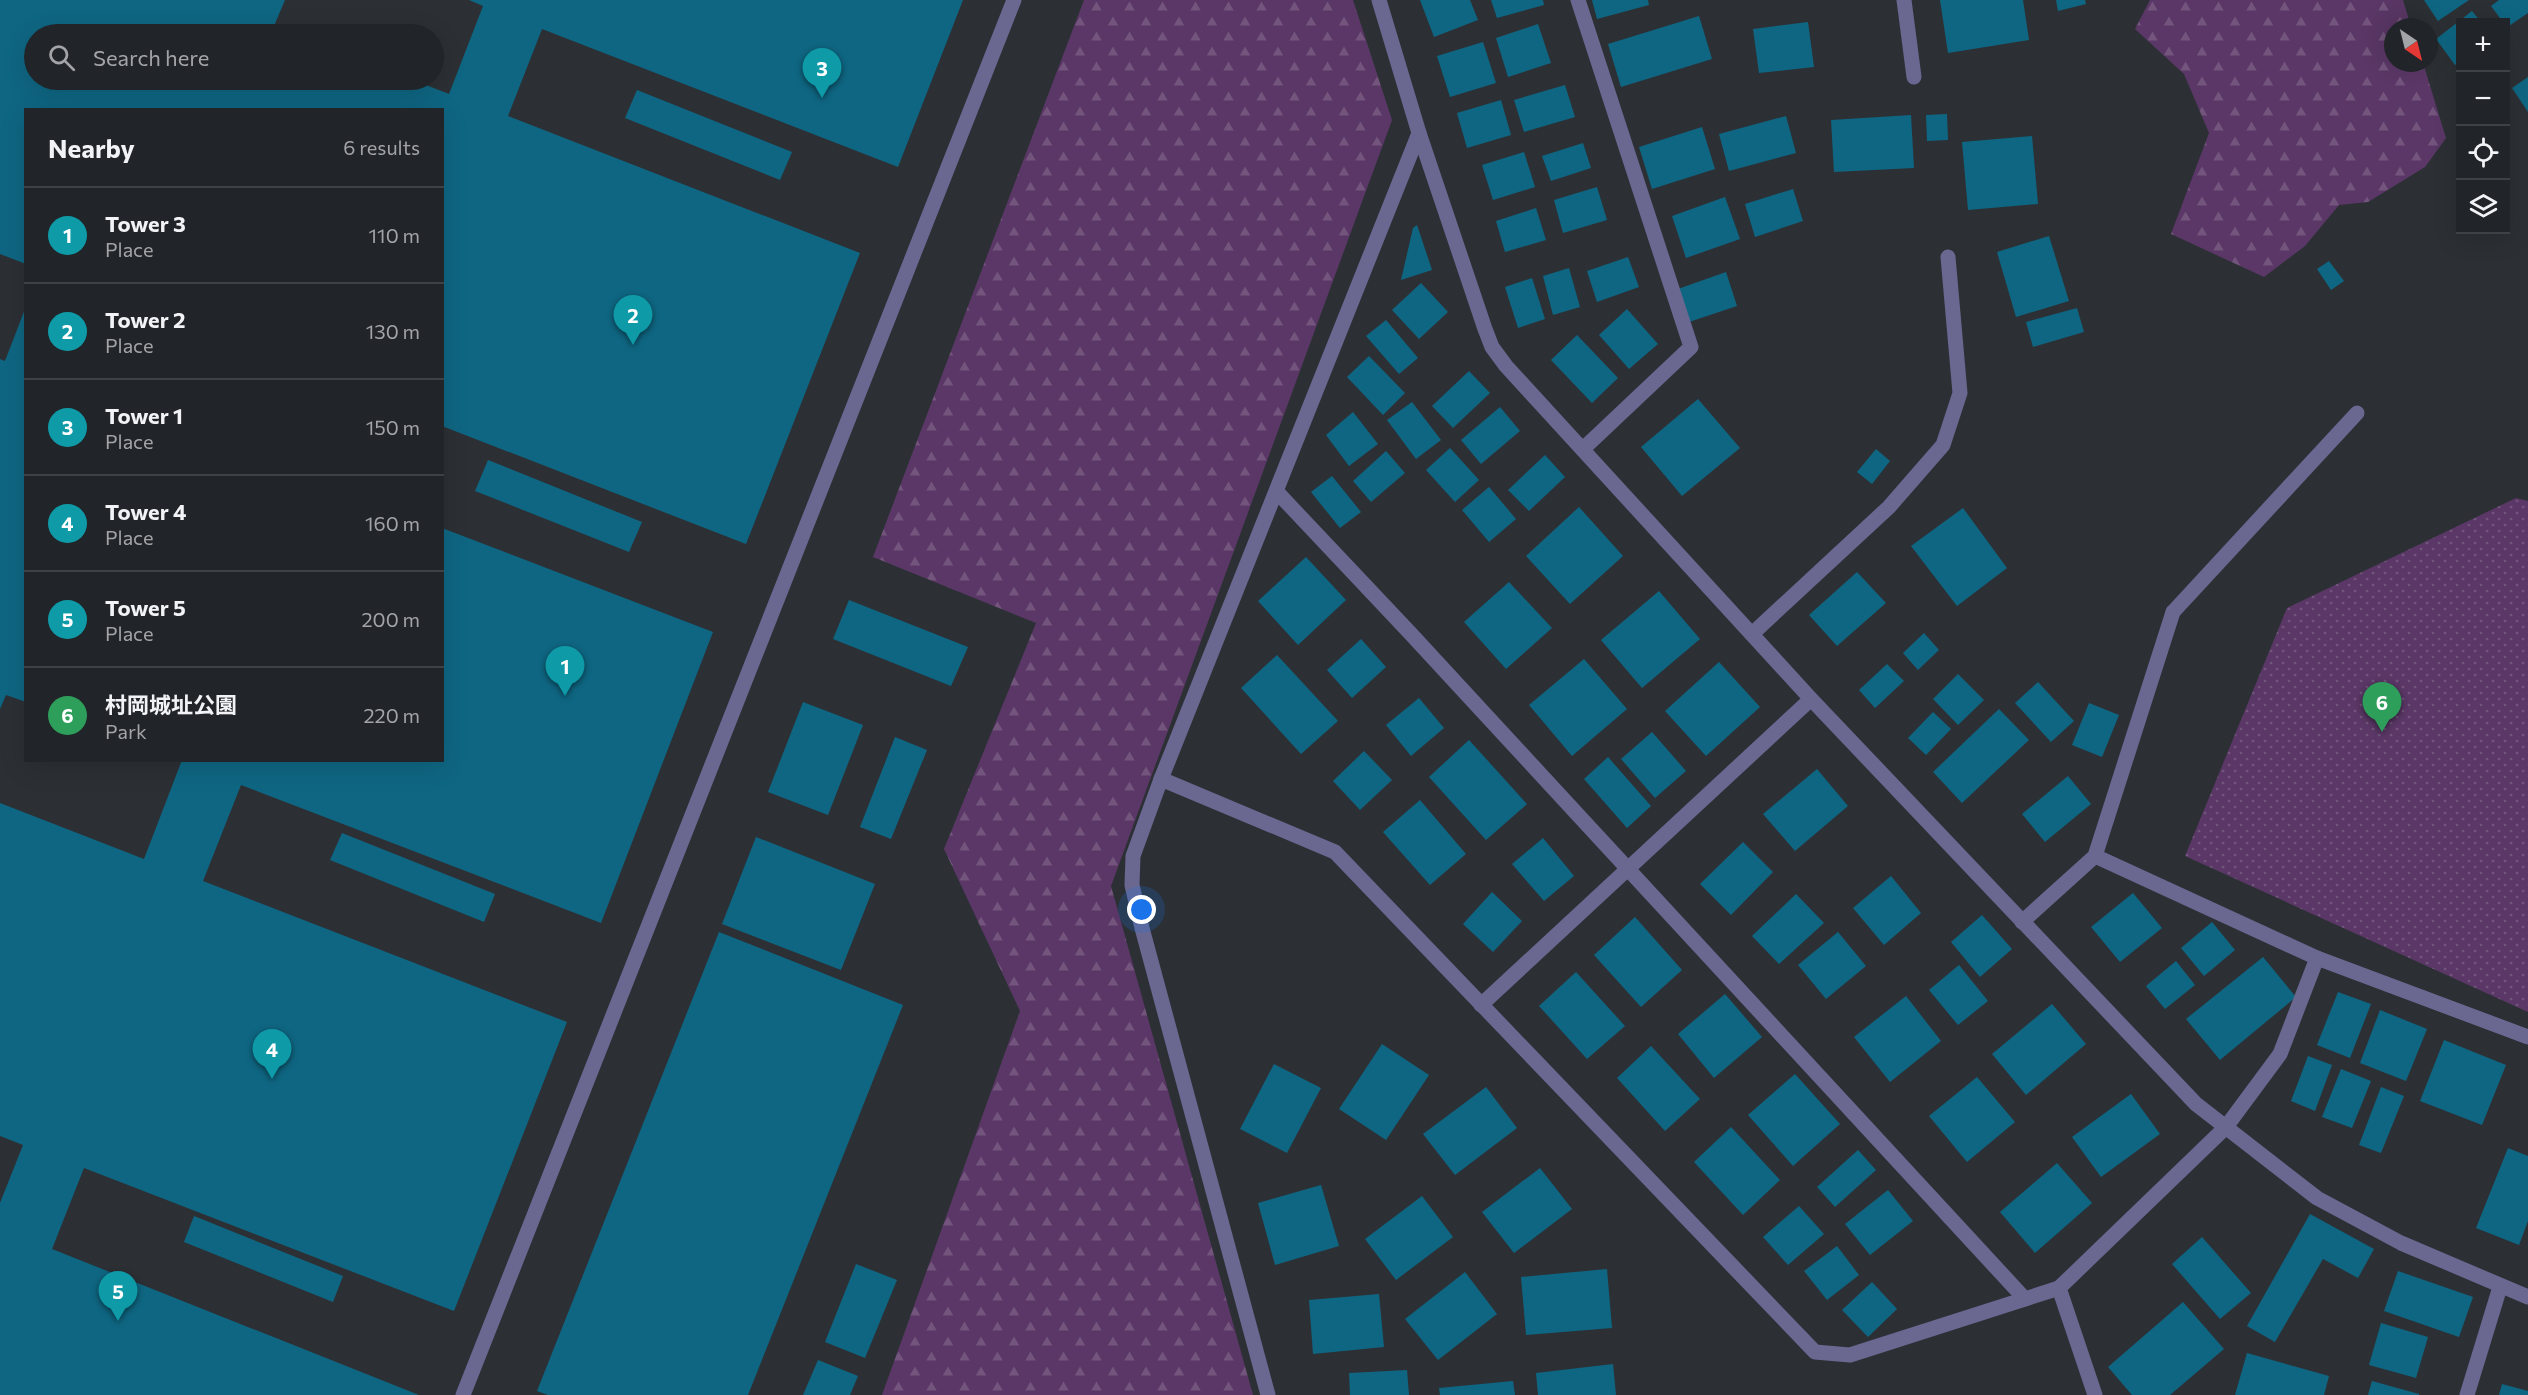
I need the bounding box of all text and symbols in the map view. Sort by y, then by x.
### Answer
north arrow [2384,18,2438,72]
map controls [2456,18,2510,234]
button: + [2456,18,2510,72]
search box [24,24,444,90]
icon: search [45,41,78,74]
text: Search here [93,44,209,71]
pin: 3 [802,48,842,98]
button: − [2456,72,2510,126]
button: locate [2456,126,2510,180]
text: Nearby [48,132,135,163]
text: 6 results [343,135,420,159]
button: layers [2456,180,2510,234]
text: Tower 3 [105,210,186,237]
text: 1 [63,223,72,247]
text: 110 m [369,223,420,247]
text: Place [105,237,154,261]
pin: 2 [614,296,652,345]
text: Tower 2 [105,306,185,333]
text: 2 [62,319,73,343]
text: 130 m [366,319,420,343]
text: Place [105,333,154,357]
text: Tower 1 [105,402,183,429]
text: 3 [62,415,73,439]
text: 150 m [366,415,420,439]
text: Place [105,429,154,453]
text: Tower 4 [105,498,186,525]
text: 4 [61,511,74,535]
text: 160 m [365,511,420,535]
text: Place [105,525,154,549]
text: Tower 5 [105,594,186,621]
text: 5 [62,607,73,631]
text: 200 m [362,607,420,631]
text: Place [105,621,154,645]
pin: 1 [546,646,584,696]
pin: 6 [2362,682,2402,732]
text: 村岡城址公園 [105,691,237,718]
text: 6 [61,703,74,727]
text: 220 m [364,703,420,727]
text: Park [105,719,147,743]
your location [1127,895,1156,924]
pin: 4 [252,1030,292,1079]
pin: 5 [98,1272,138,1321]

